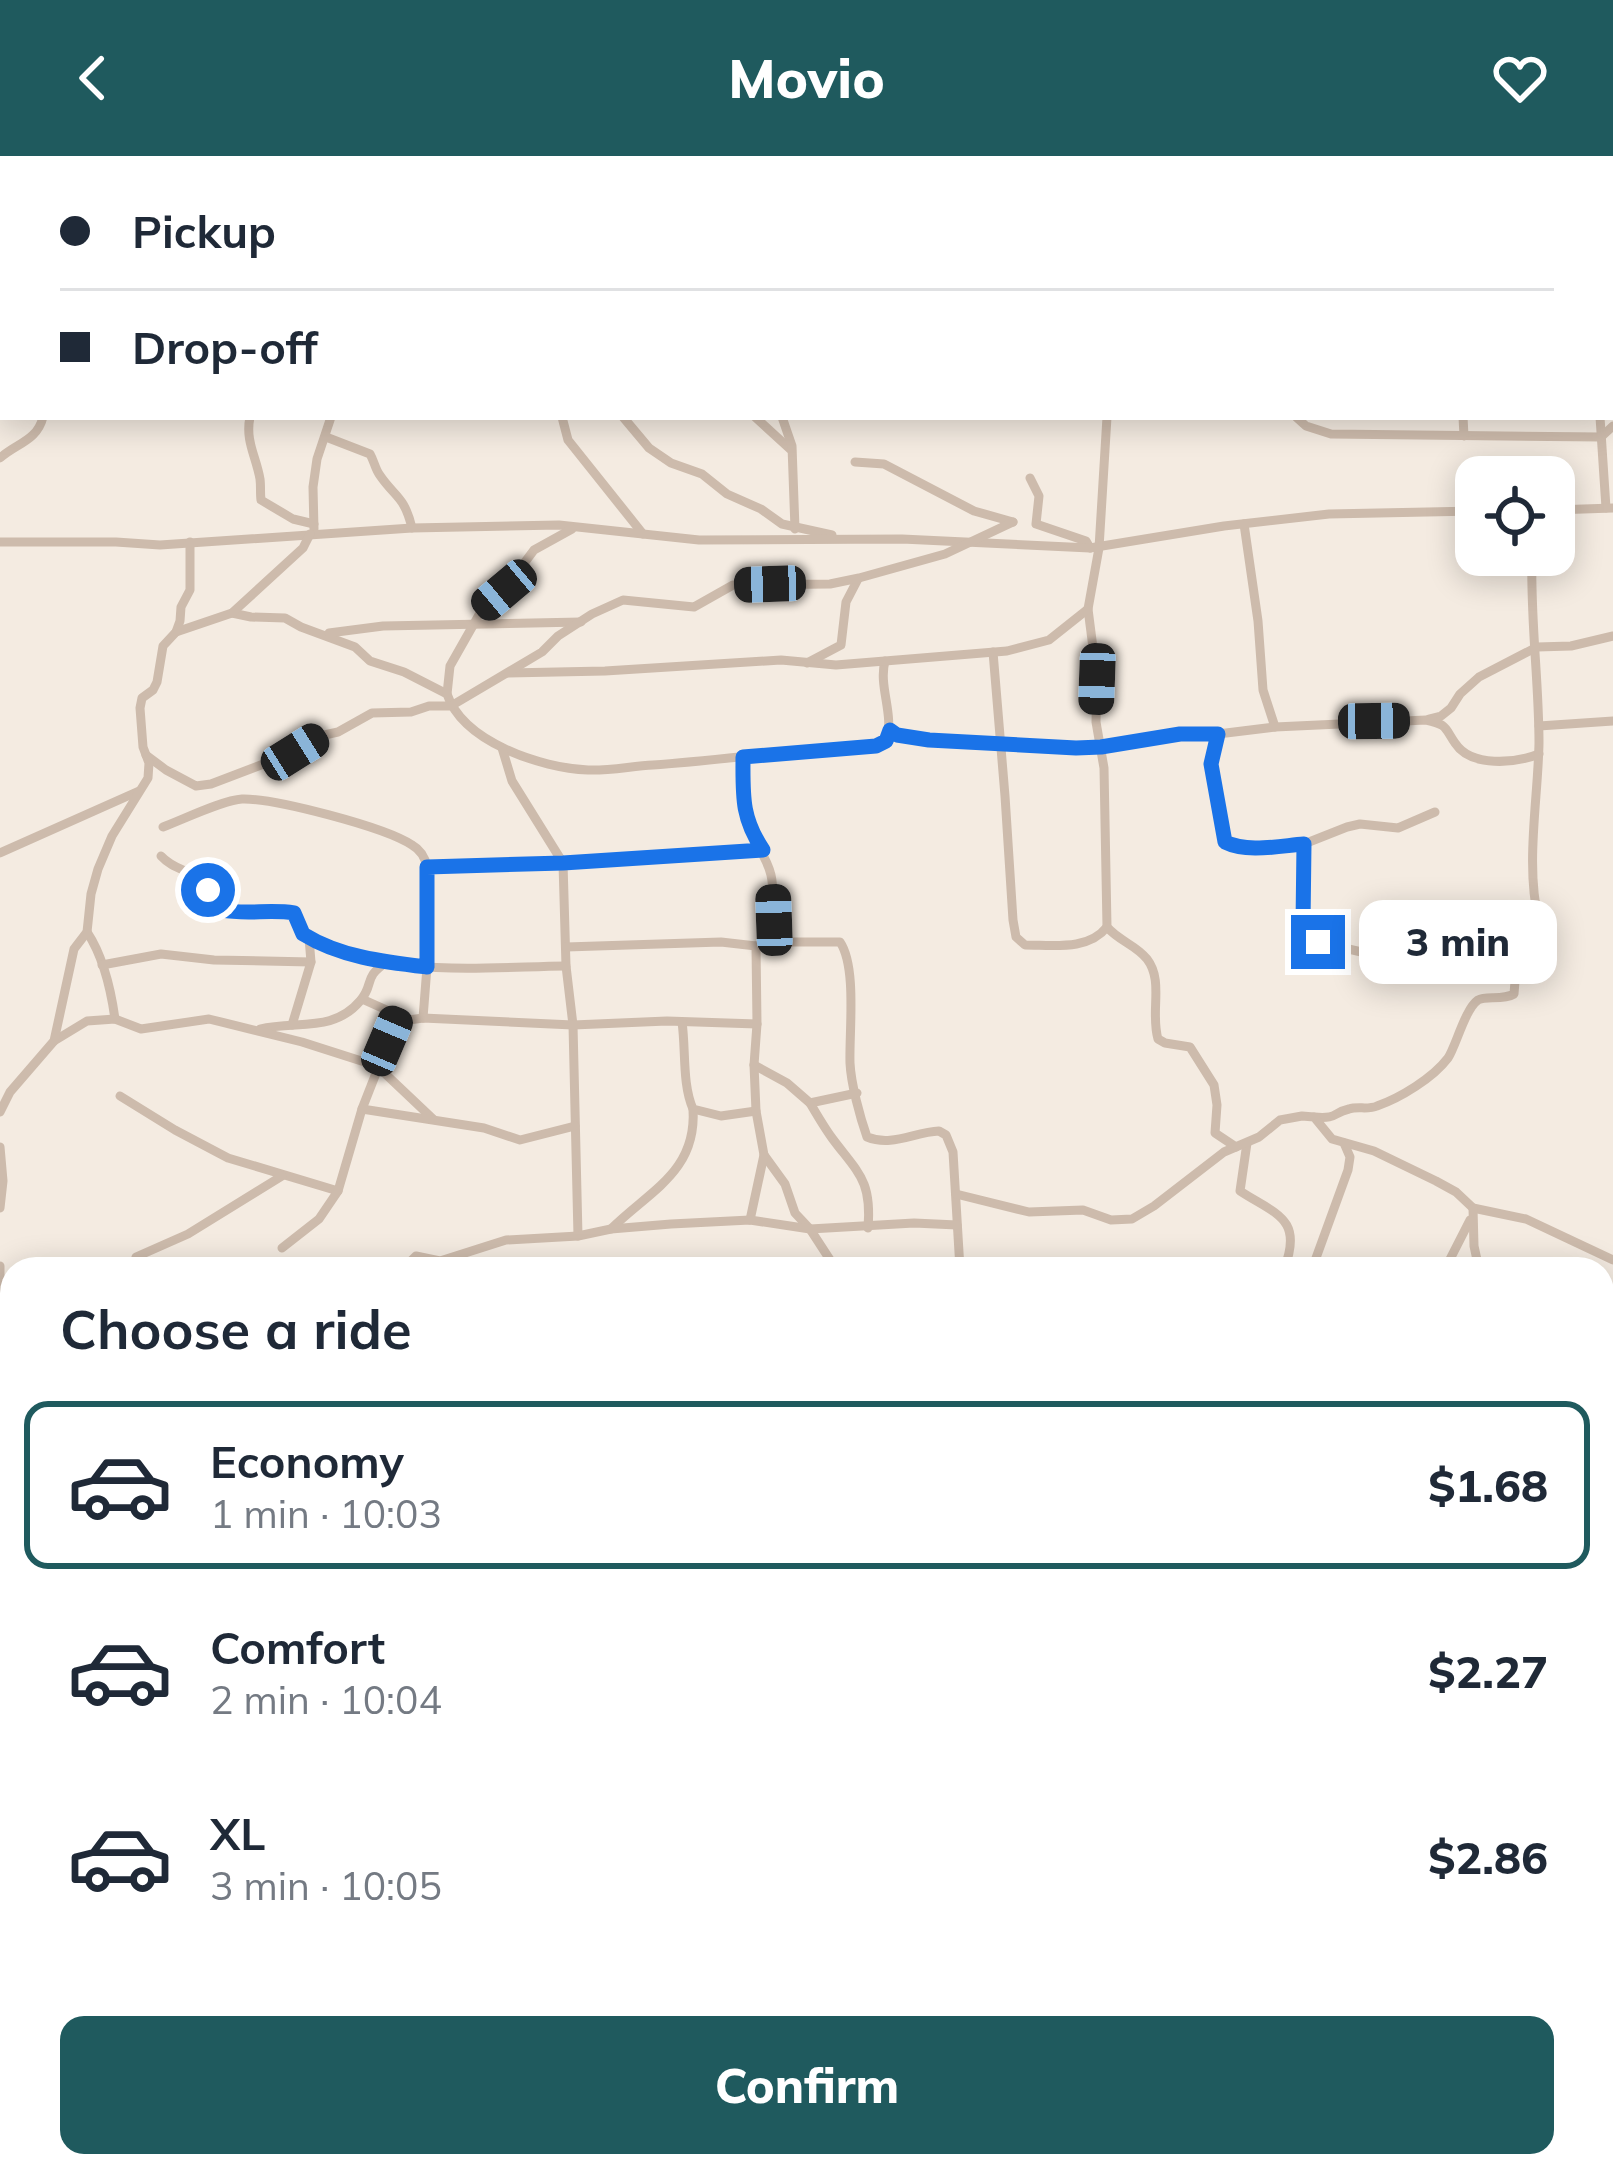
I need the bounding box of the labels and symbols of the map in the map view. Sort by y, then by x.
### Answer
car [465,553,543,627]
car [733,565,807,603]
car [1078,642,1116,716]
car [1338,702,1410,740]
car [255,718,335,786]
route start [181,863,235,917]
car [755,883,793,957]
callout: 3 min [1360,900,1558,984]
route end [1291,915,1345,969]
car [356,1001,418,1081]

